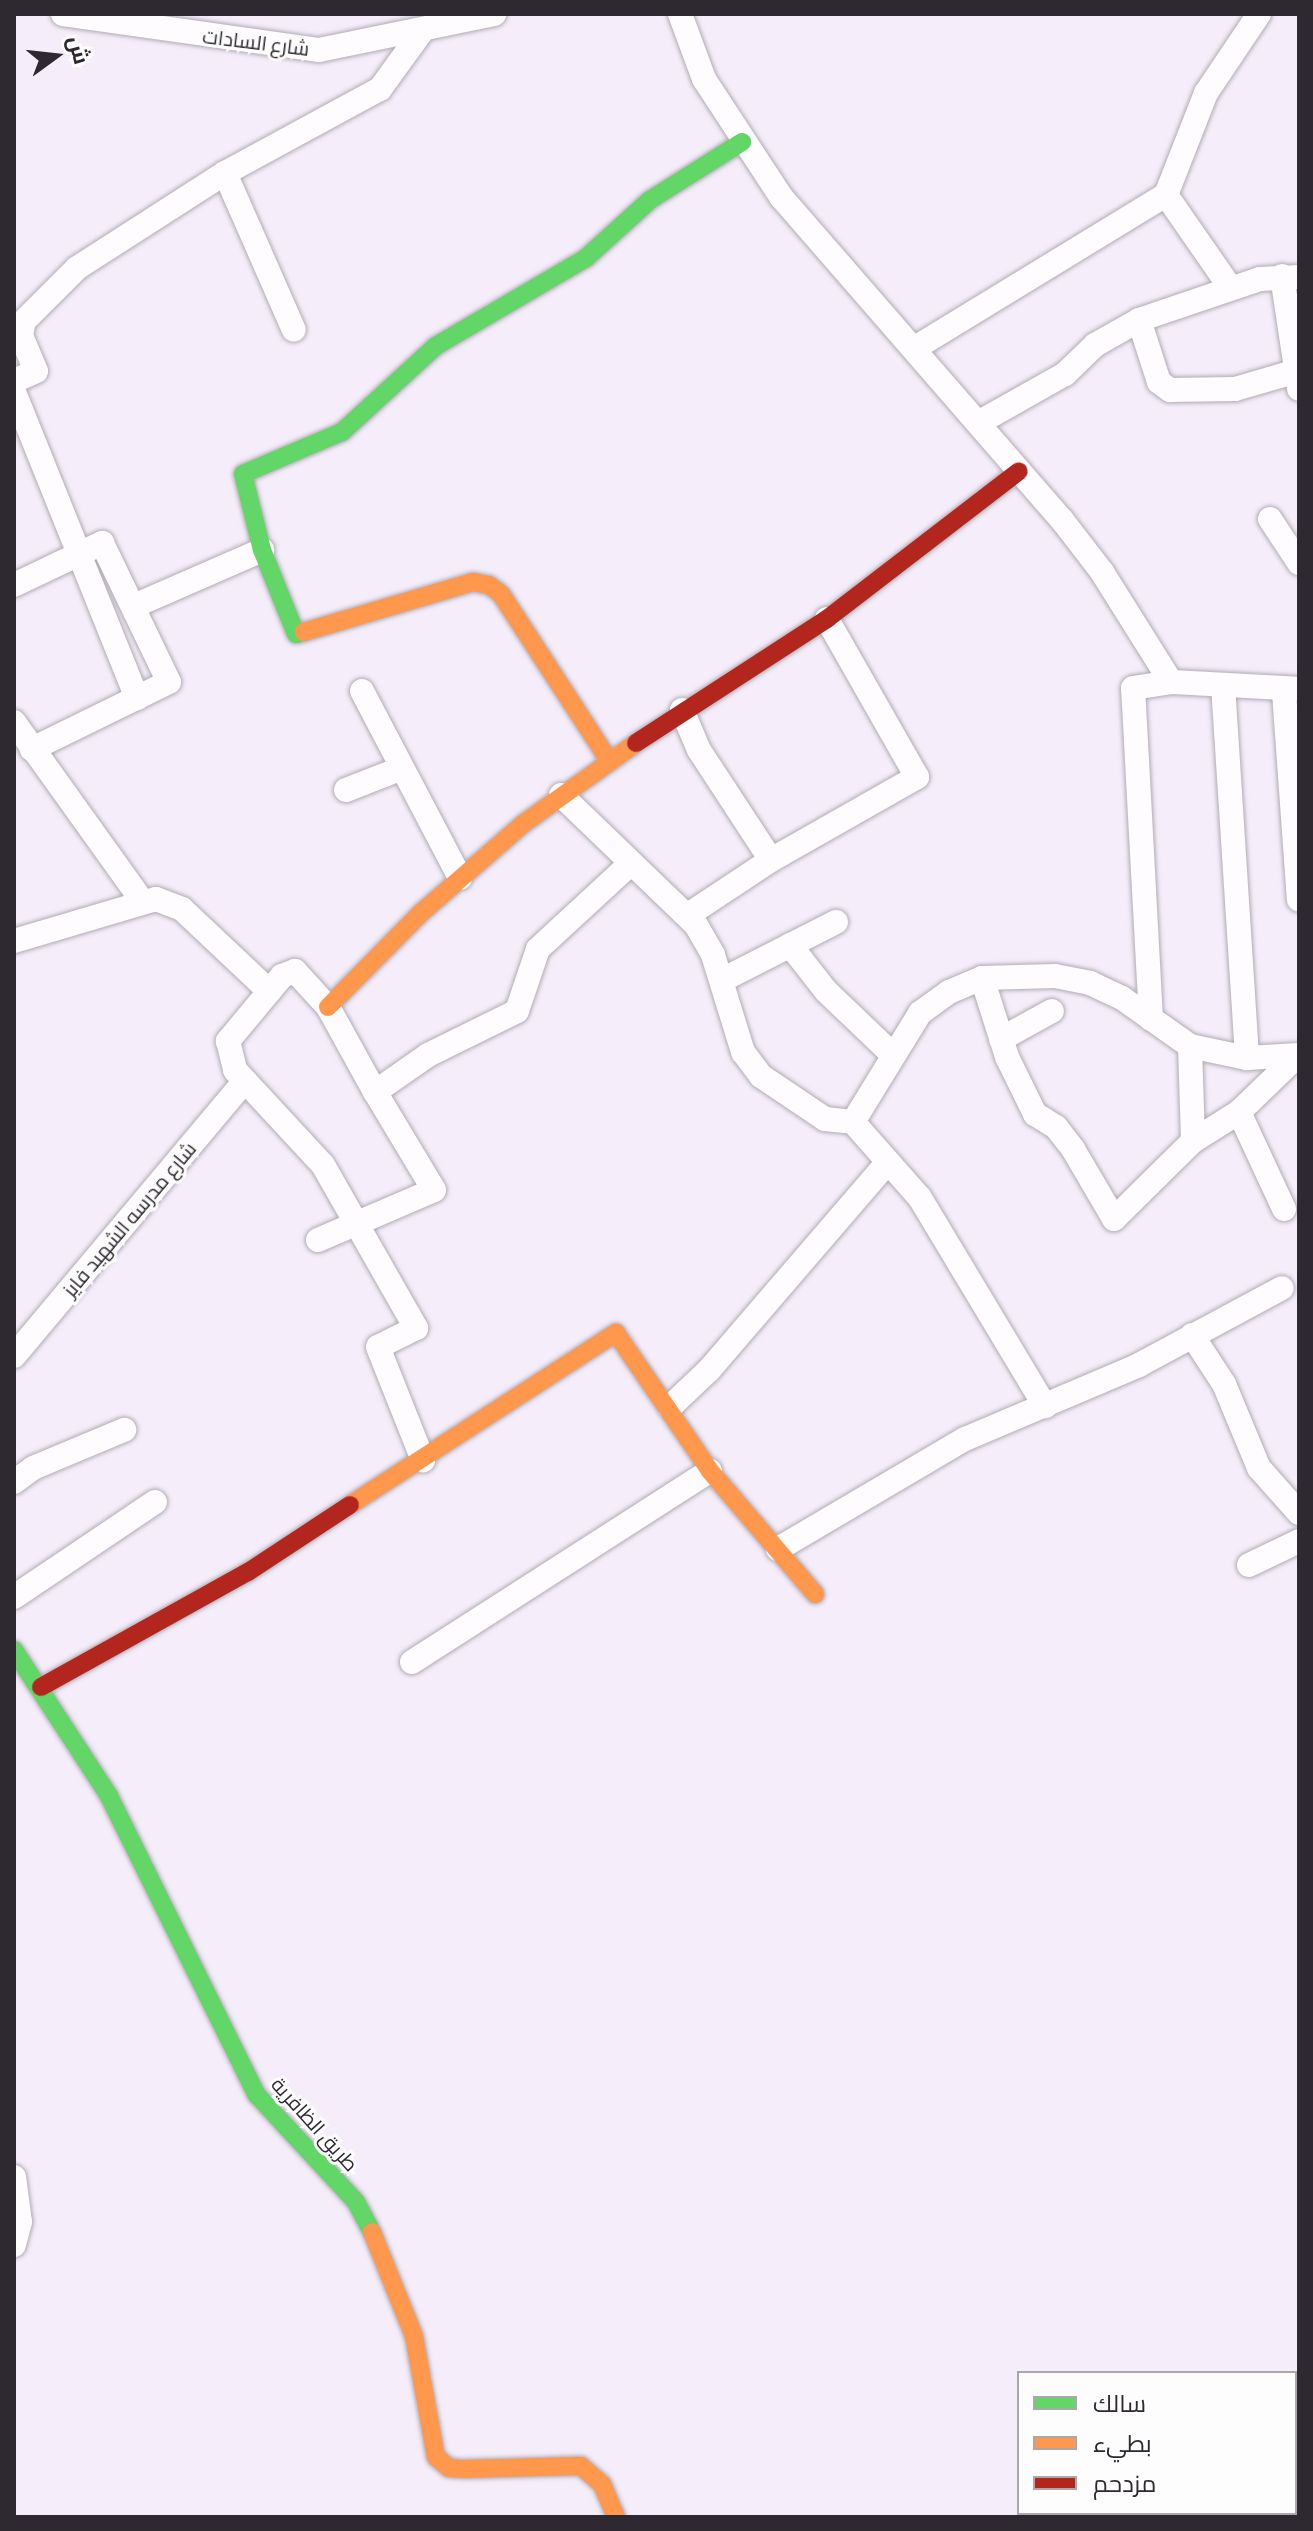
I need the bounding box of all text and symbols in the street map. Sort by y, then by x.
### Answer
north arrow [16,16,96,96]
street label: شارع السادات [201,24,311,60]
text: ش [61,32,97,67]
street label: شارع مدرسه الشهيد فايز [57,1137,201,1301]
street label: طريق الظافرية [267,2072,363,2176]
legend [1017,2371,1297,2515]
text: سالك [1093,2386,1146,2419]
text: بطيء [1093,2426,1152,2459]
text: مزدحم [1093,2466,1156,2499]

